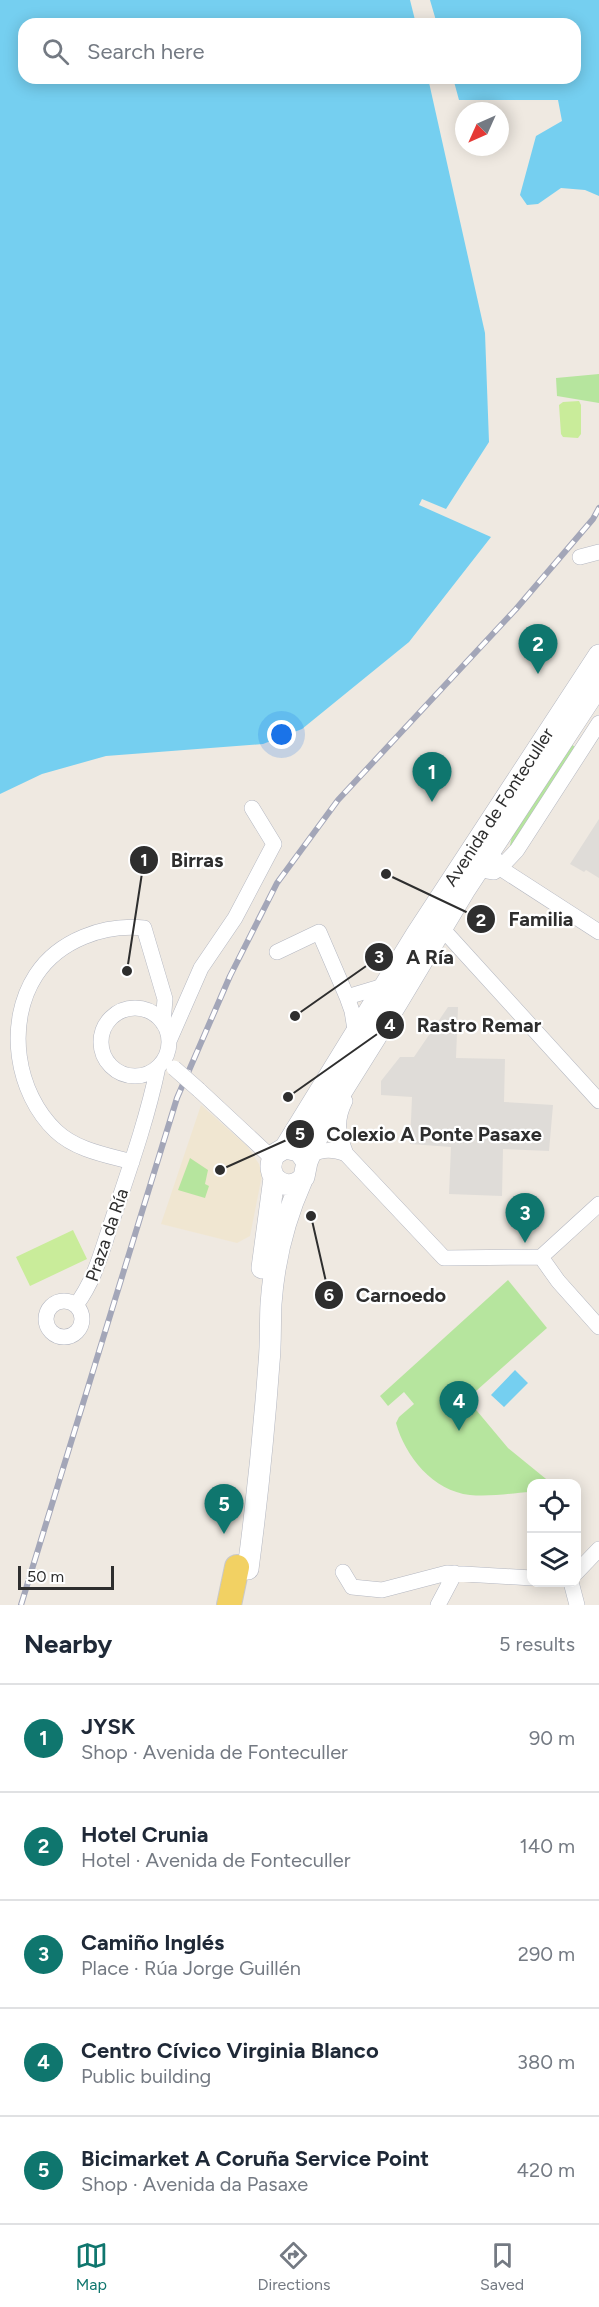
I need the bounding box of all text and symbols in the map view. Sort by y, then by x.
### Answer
search box [18,18,581,84]
icon: search [39,35,72,68]
text: Search here [87,38,205,65]
north arrow [455,102,509,156]
pin: 2 [518,624,558,674]
your location [267,720,296,749]
street label: Avenida de Fonteculler [440,724,558,890]
pin: 1 [412,752,452,802]
callout: Birras [129,841,236,879]
text: Birras [171,848,223,872]
text: 1 [140,849,148,871]
callout: Familia [466,900,585,938]
text: Familia [508,907,574,931]
text: 2 [476,909,486,931]
callout: A Ría [364,938,465,976]
text: A Ría [406,945,454,969]
text: 3 [374,946,384,968]
callout: Rastro Remar [375,1006,554,1044]
text: Rastro Remar [417,1013,542,1037]
text: 4 [384,1014,396,1036]
callout: Colexio A Ponte Pasaxe [285,1115,554,1153]
text: Colexio A Ponte Pasaxe [326,1122,542,1146]
text: 5 [295,1123,305,1145]
street label: Praza da Ría [81,1186,133,1284]
pin: 3 [506,1194,544,1243]
callout: Carnoedo [314,1276,458,1314]
text: Carnoedo [356,1283,447,1307]
text: 6 [324,1284,334,1306]
pin: 4 [440,1382,478,1431]
map controls [527,1479,581,1587]
button: locate [527,1479,581,1533]
pin: 5 [204,1484,244,1534]
button: layers [527,1533,581,1587]
scale bar [18,1563,114,1590]
text: 50 m [27,1567,64,1586]
text: Nearby [24,1628,112,1660]
text: 5 results [499,1632,575,1656]
text: JYSK [81,1713,135,1740]
text: 1 [39,1726,48,1750]
text: 90 m [529,1726,575,1750]
text: Shop · Avenida de Fonteculler [81,1740,348,1764]
text: Hotel Crunia [81,1821,209,1848]
text: 2 [38,1834,49,1858]
text: 140 m [520,1834,575,1858]
text: Hotel · Avenida de Fonteculler [81,1848,350,1872]
text: Camiño Inglés [81,1929,224,1956]
text: 3 [38,1942,49,1966]
text: 290 m [518,1942,575,1966]
text: Place · Rúa Jorge Guillén [81,1956,301,1980]
text: Centro Cívico Virginia Blanco [81,2037,379,2064]
text: 4 [37,2050,50,2074]
text: 380 m [517,2050,575,2074]
text: Public building [81,2064,211,2088]
text: Bicimarket A Coruña Service Point [81,2145,429,2172]
text: 5 [38,2158,49,2182]
text: 420 m [517,2158,575,2182]
text: Shop · Avenida da Pasaxe [81,2172,308,2196]
tab: Map [75,2239,108,2294]
tab: Directions [257,2239,330,2294]
tab: Saved [480,2239,524,2294]

